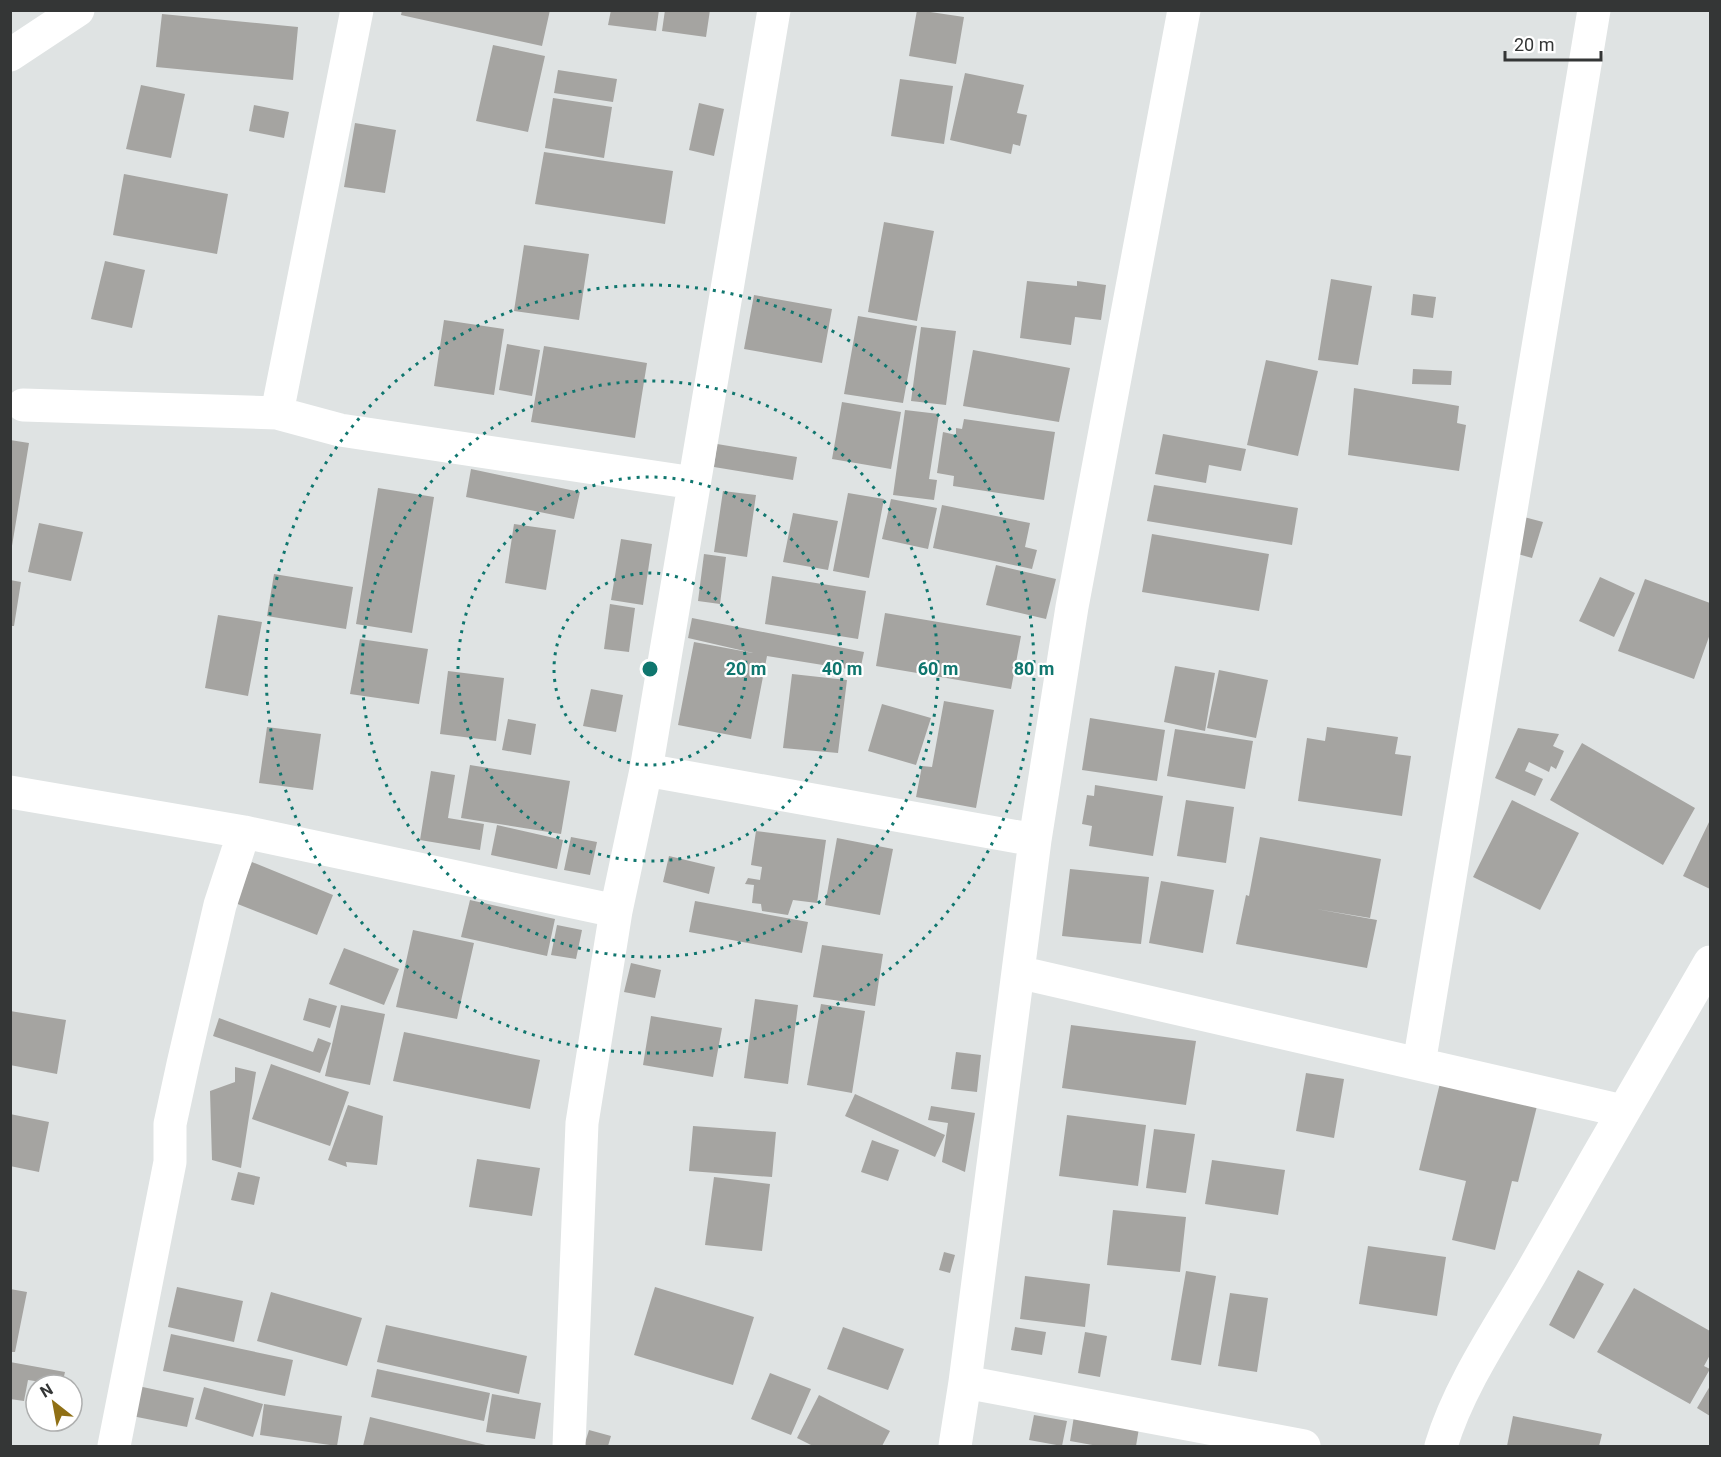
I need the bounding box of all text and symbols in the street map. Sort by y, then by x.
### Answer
scale bar [1505,24,1601,62]
text: 20 m [1514,34,1554,55]
text: 20 m [726,658,766,679]
text: 40 m [822,658,862,679]
text: 60 m [918,658,958,679]
text: 80 m [1014,658,1054,679]
centre of rings [640,659,660,679]
north arrow [24,1373,84,1433]
text: N [37,1380,56,1402]

